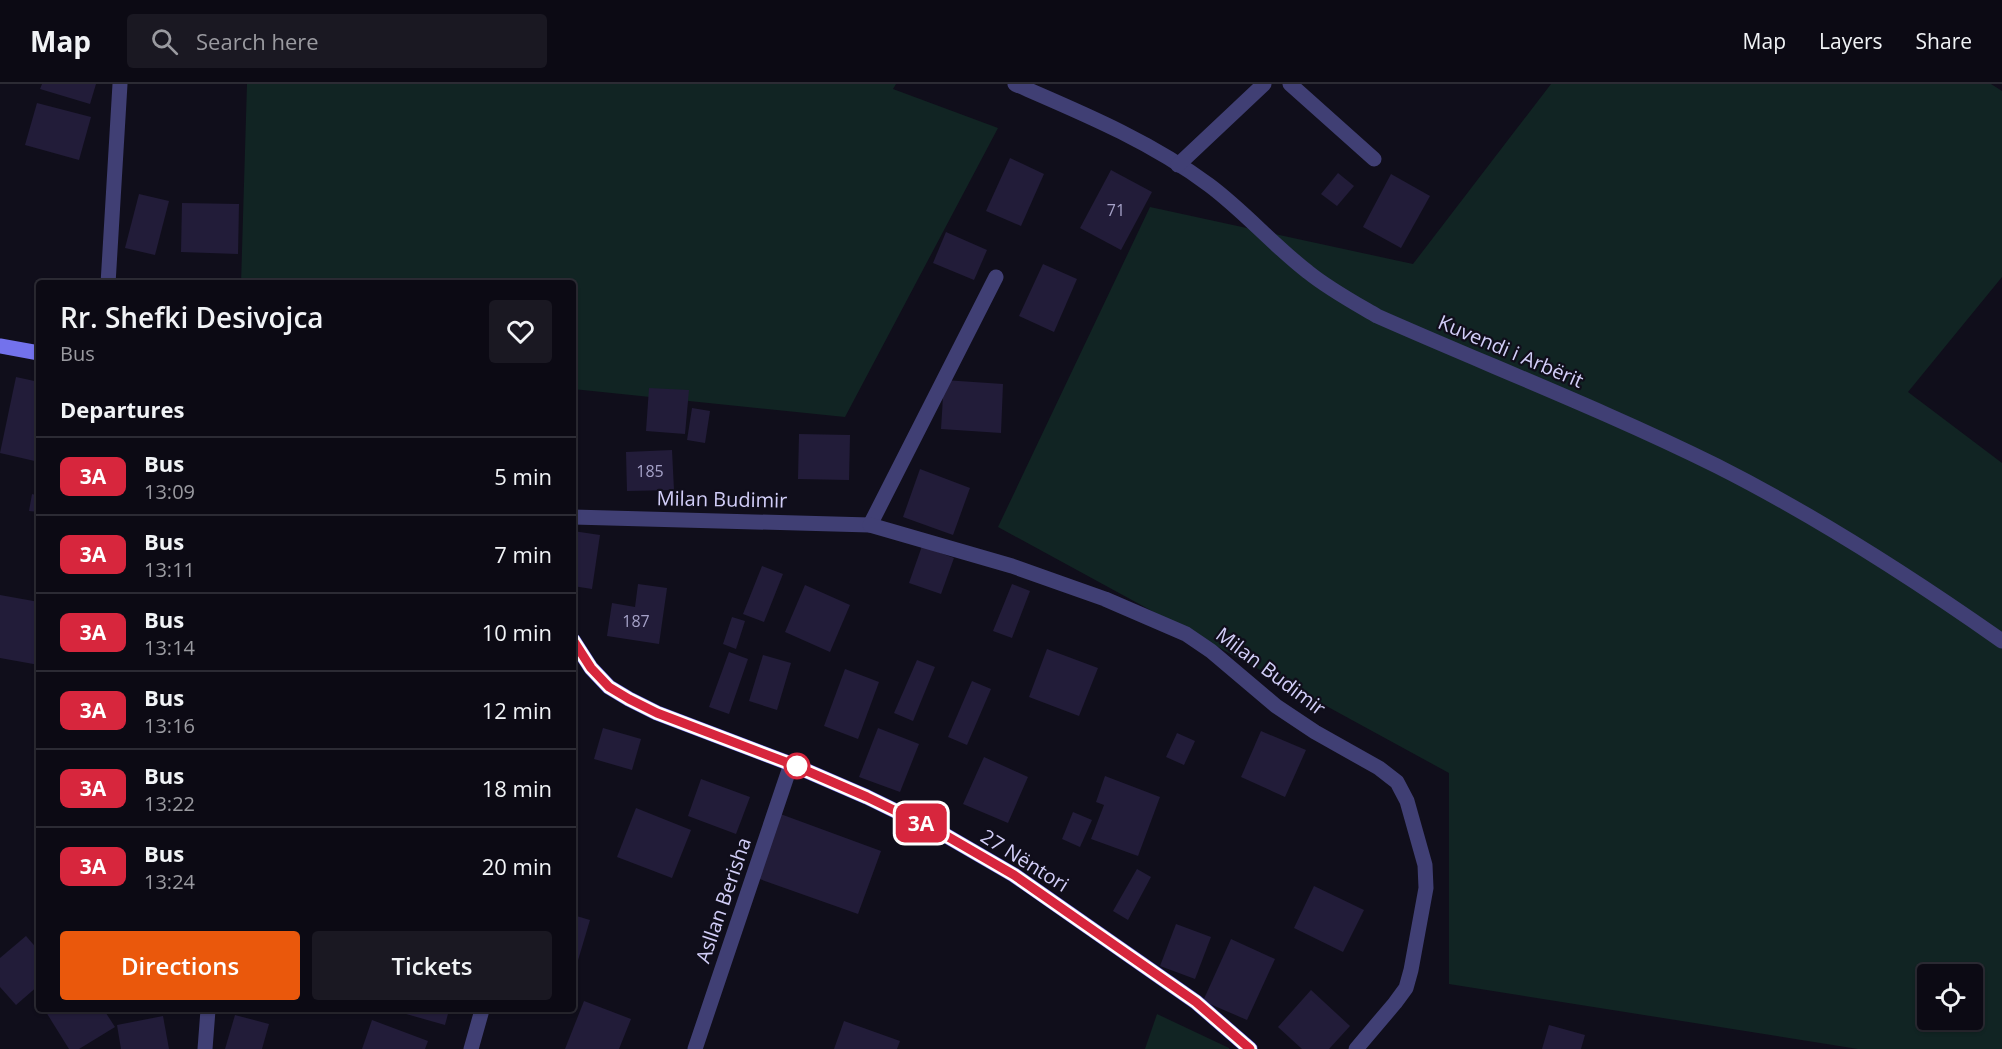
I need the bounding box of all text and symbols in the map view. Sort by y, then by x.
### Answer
search box [127,14,547,68]
text: Map [30,22,91,60]
icon: search [148,25,181,58]
text: Search here [196,26,319,56]
text: Map [1743,27,1786,55]
text: Layers [1819,27,1883,55]
text: Share [1916,27,1972,55]
house number: 71 [1107,199,1125,221]
text: Rr. Shefki Desivojca [60,298,324,336]
button: heart [489,300,552,363]
street label: Kuvendi i Arbërit [1434,308,1588,394]
text: Bus [60,340,95,367]
text: Departures [60,394,184,424]
text: Bus [144,448,184,478]
house number: 185 [636,460,664,482]
text: 5 min [494,461,552,491]
text: 3A [80,462,106,490]
text: 13:09 [144,478,195,505]
street label: Milan Budimir [656,484,788,514]
text: Bus [144,526,184,556]
text: 7 min [494,539,552,569]
text: 3A [80,540,106,568]
text: 13:11 [144,556,195,583]
text: Bus [144,604,184,634]
house number: 187 [622,610,650,632]
text: 10 min [482,617,552,647]
text: 3A [80,618,106,646]
street label: Milan Budimir [1211,621,1331,721]
text: 13:14 [144,634,195,661]
text: Bus [144,682,184,712]
text: 12 min [482,695,552,725]
text: 3A [80,696,106,724]
text: 13:16 [144,712,195,739]
unlabelled marker [784,753,810,779]
text: Bus [144,760,184,790]
text: 18 min [482,773,552,803]
text: 3A [80,774,106,802]
text: 13:22 [144,790,195,817]
line badge: 3A [894,804,948,842]
text: 3A [908,809,934,837]
street label: 27 Nëntori [976,822,1074,898]
street label: Asllan Berisha [689,834,757,966]
text: Bus [144,838,184,868]
text: 20 min [482,851,552,881]
text: 3A [80,852,106,880]
text: 13:24 [144,868,195,895]
button: Directions [60,931,300,1000]
button: Tickets [312,931,552,1000]
map controls [1917,964,1983,1030]
button: locate [1917,964,1983,1030]

